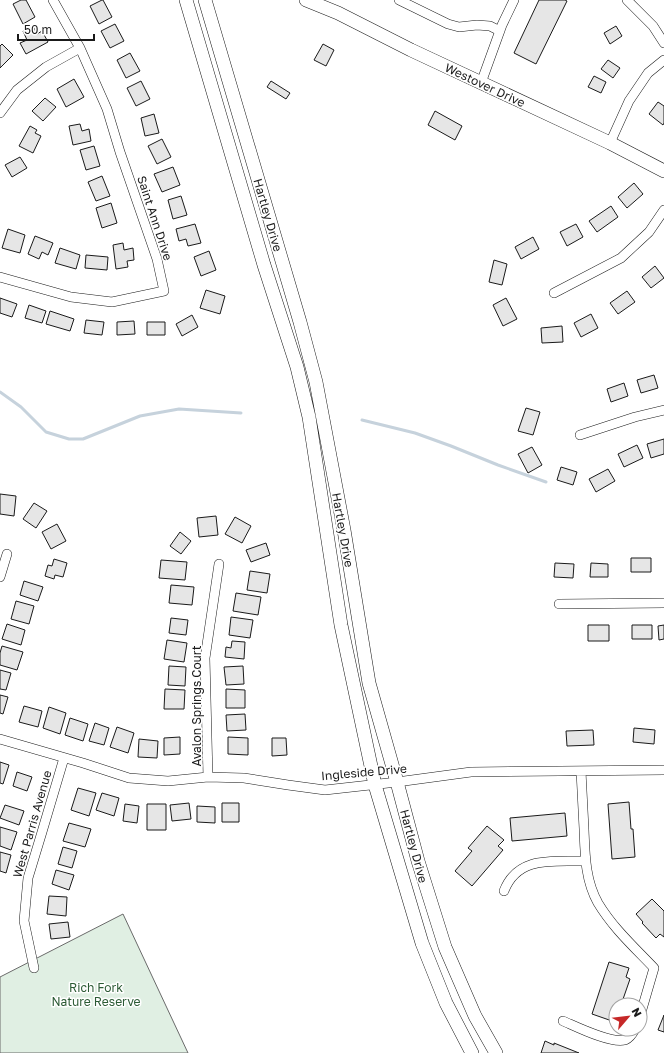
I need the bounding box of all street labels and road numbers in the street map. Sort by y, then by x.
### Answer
street label: Westover Drive [442,60,528,110]
street label: Saint Ann Drive [134,174,176,262]
street label: Hartley Drive [250,177,286,253]
street label: Hartley Drive [329,492,357,569]
street label: Avalon Springs Court [189,645,204,767]
street label: Ingleside Drive [321,761,407,783]
street label: West Parris Avenue [9,769,55,879]
street label: Hartley Drive [397,808,431,884]

